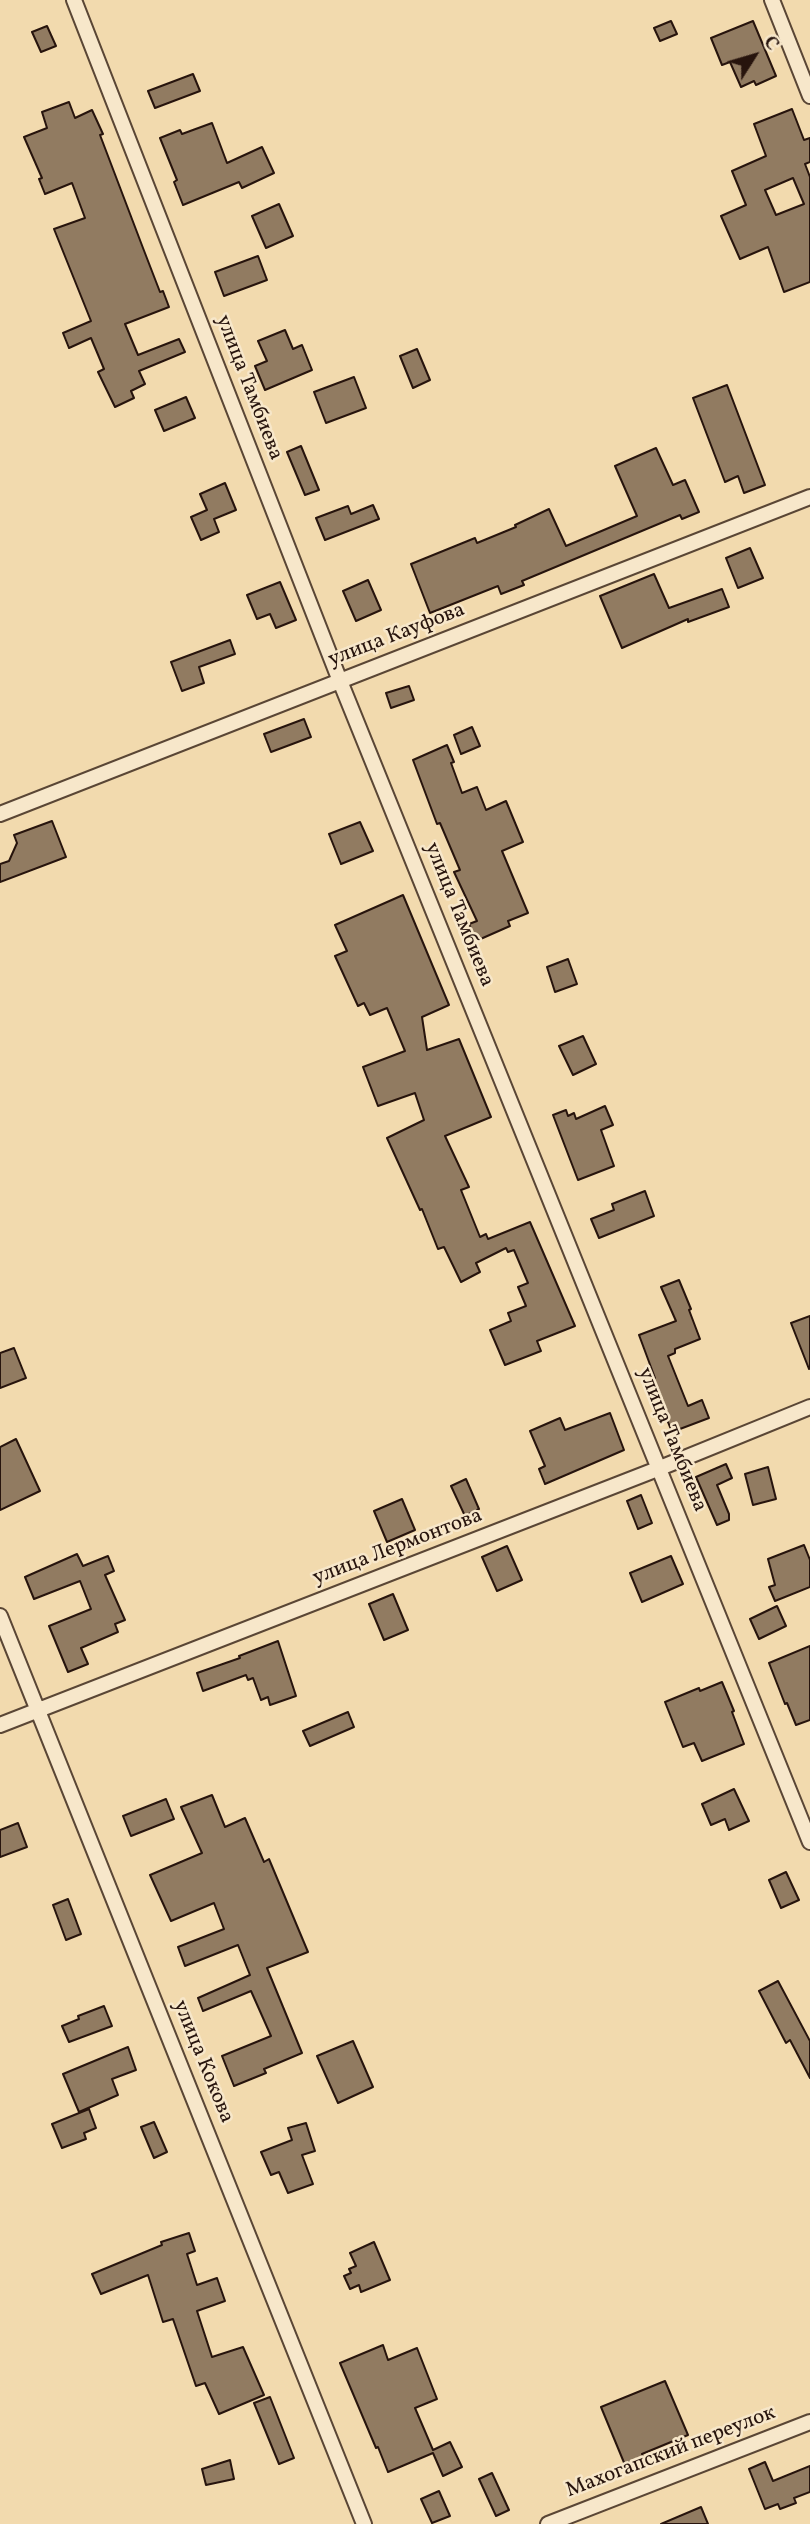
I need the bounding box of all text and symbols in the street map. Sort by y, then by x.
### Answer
north arrow [719,21,789,91]
text: С [757,31,785,56]
street label: улица Тамбиева [209,312,287,464]
street label: улица Кауфова [325,598,469,674]
street label: улица Тамбиева [418,839,498,991]
street label: улица Тамбиева [631,1364,711,1516]
street label: улица Лермонтова [310,1504,486,1592]
street label: улица Кокова [166,1997,238,2127]
street label: Махогапский переулок [563,2401,779,2505]

